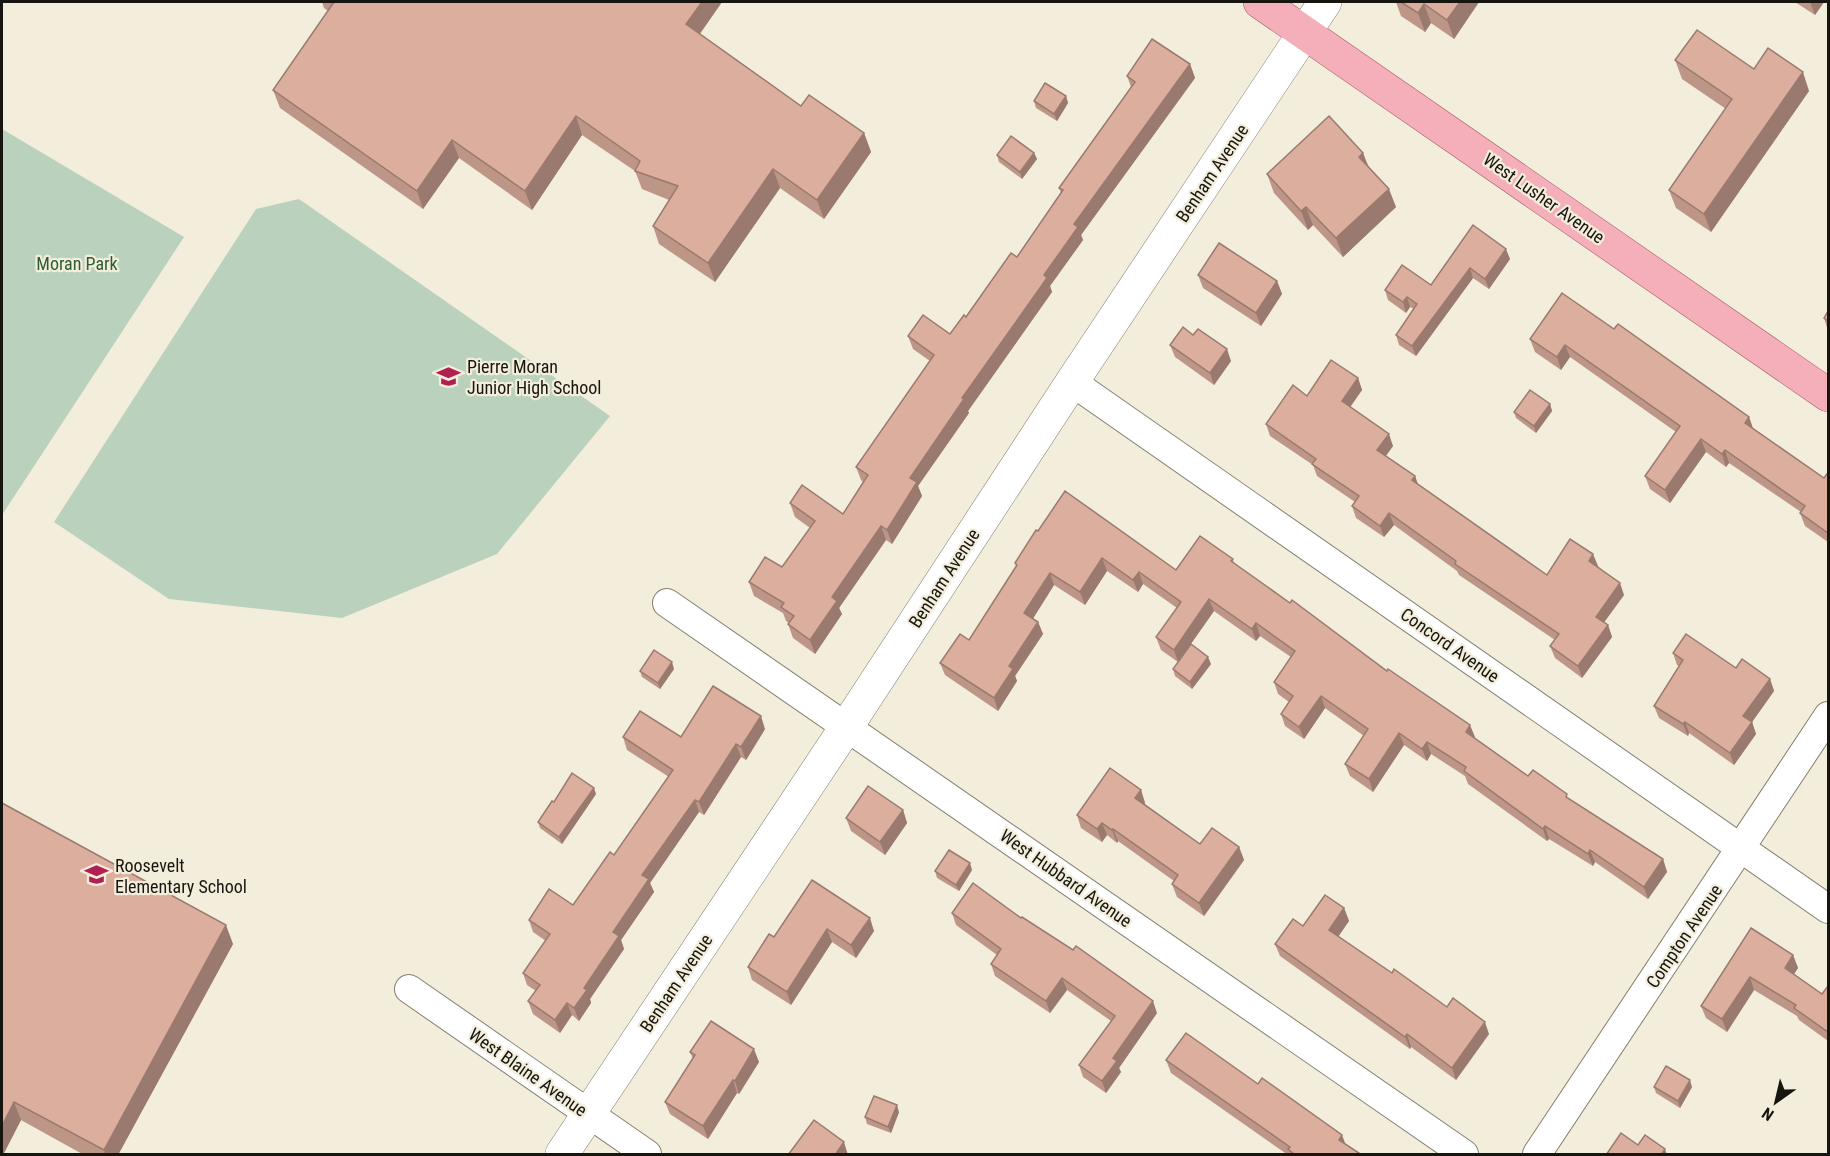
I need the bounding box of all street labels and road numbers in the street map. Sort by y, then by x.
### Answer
street label: Benham Avenue [1171,120,1253,226]
street label: West Lusher Avenue [1479,148,1609,248]
street label: Benham Avenue [904,525,984,631]
street label: Concord Avenue [1397,603,1503,687]
street label: West Hubbard Avenue [996,825,1136,931]
street label: Compton Avenue [1642,880,1726,992]
street label: Benham Avenue [635,930,717,1036]
street label: West Blaine Avenue [465,1023,591,1121]

